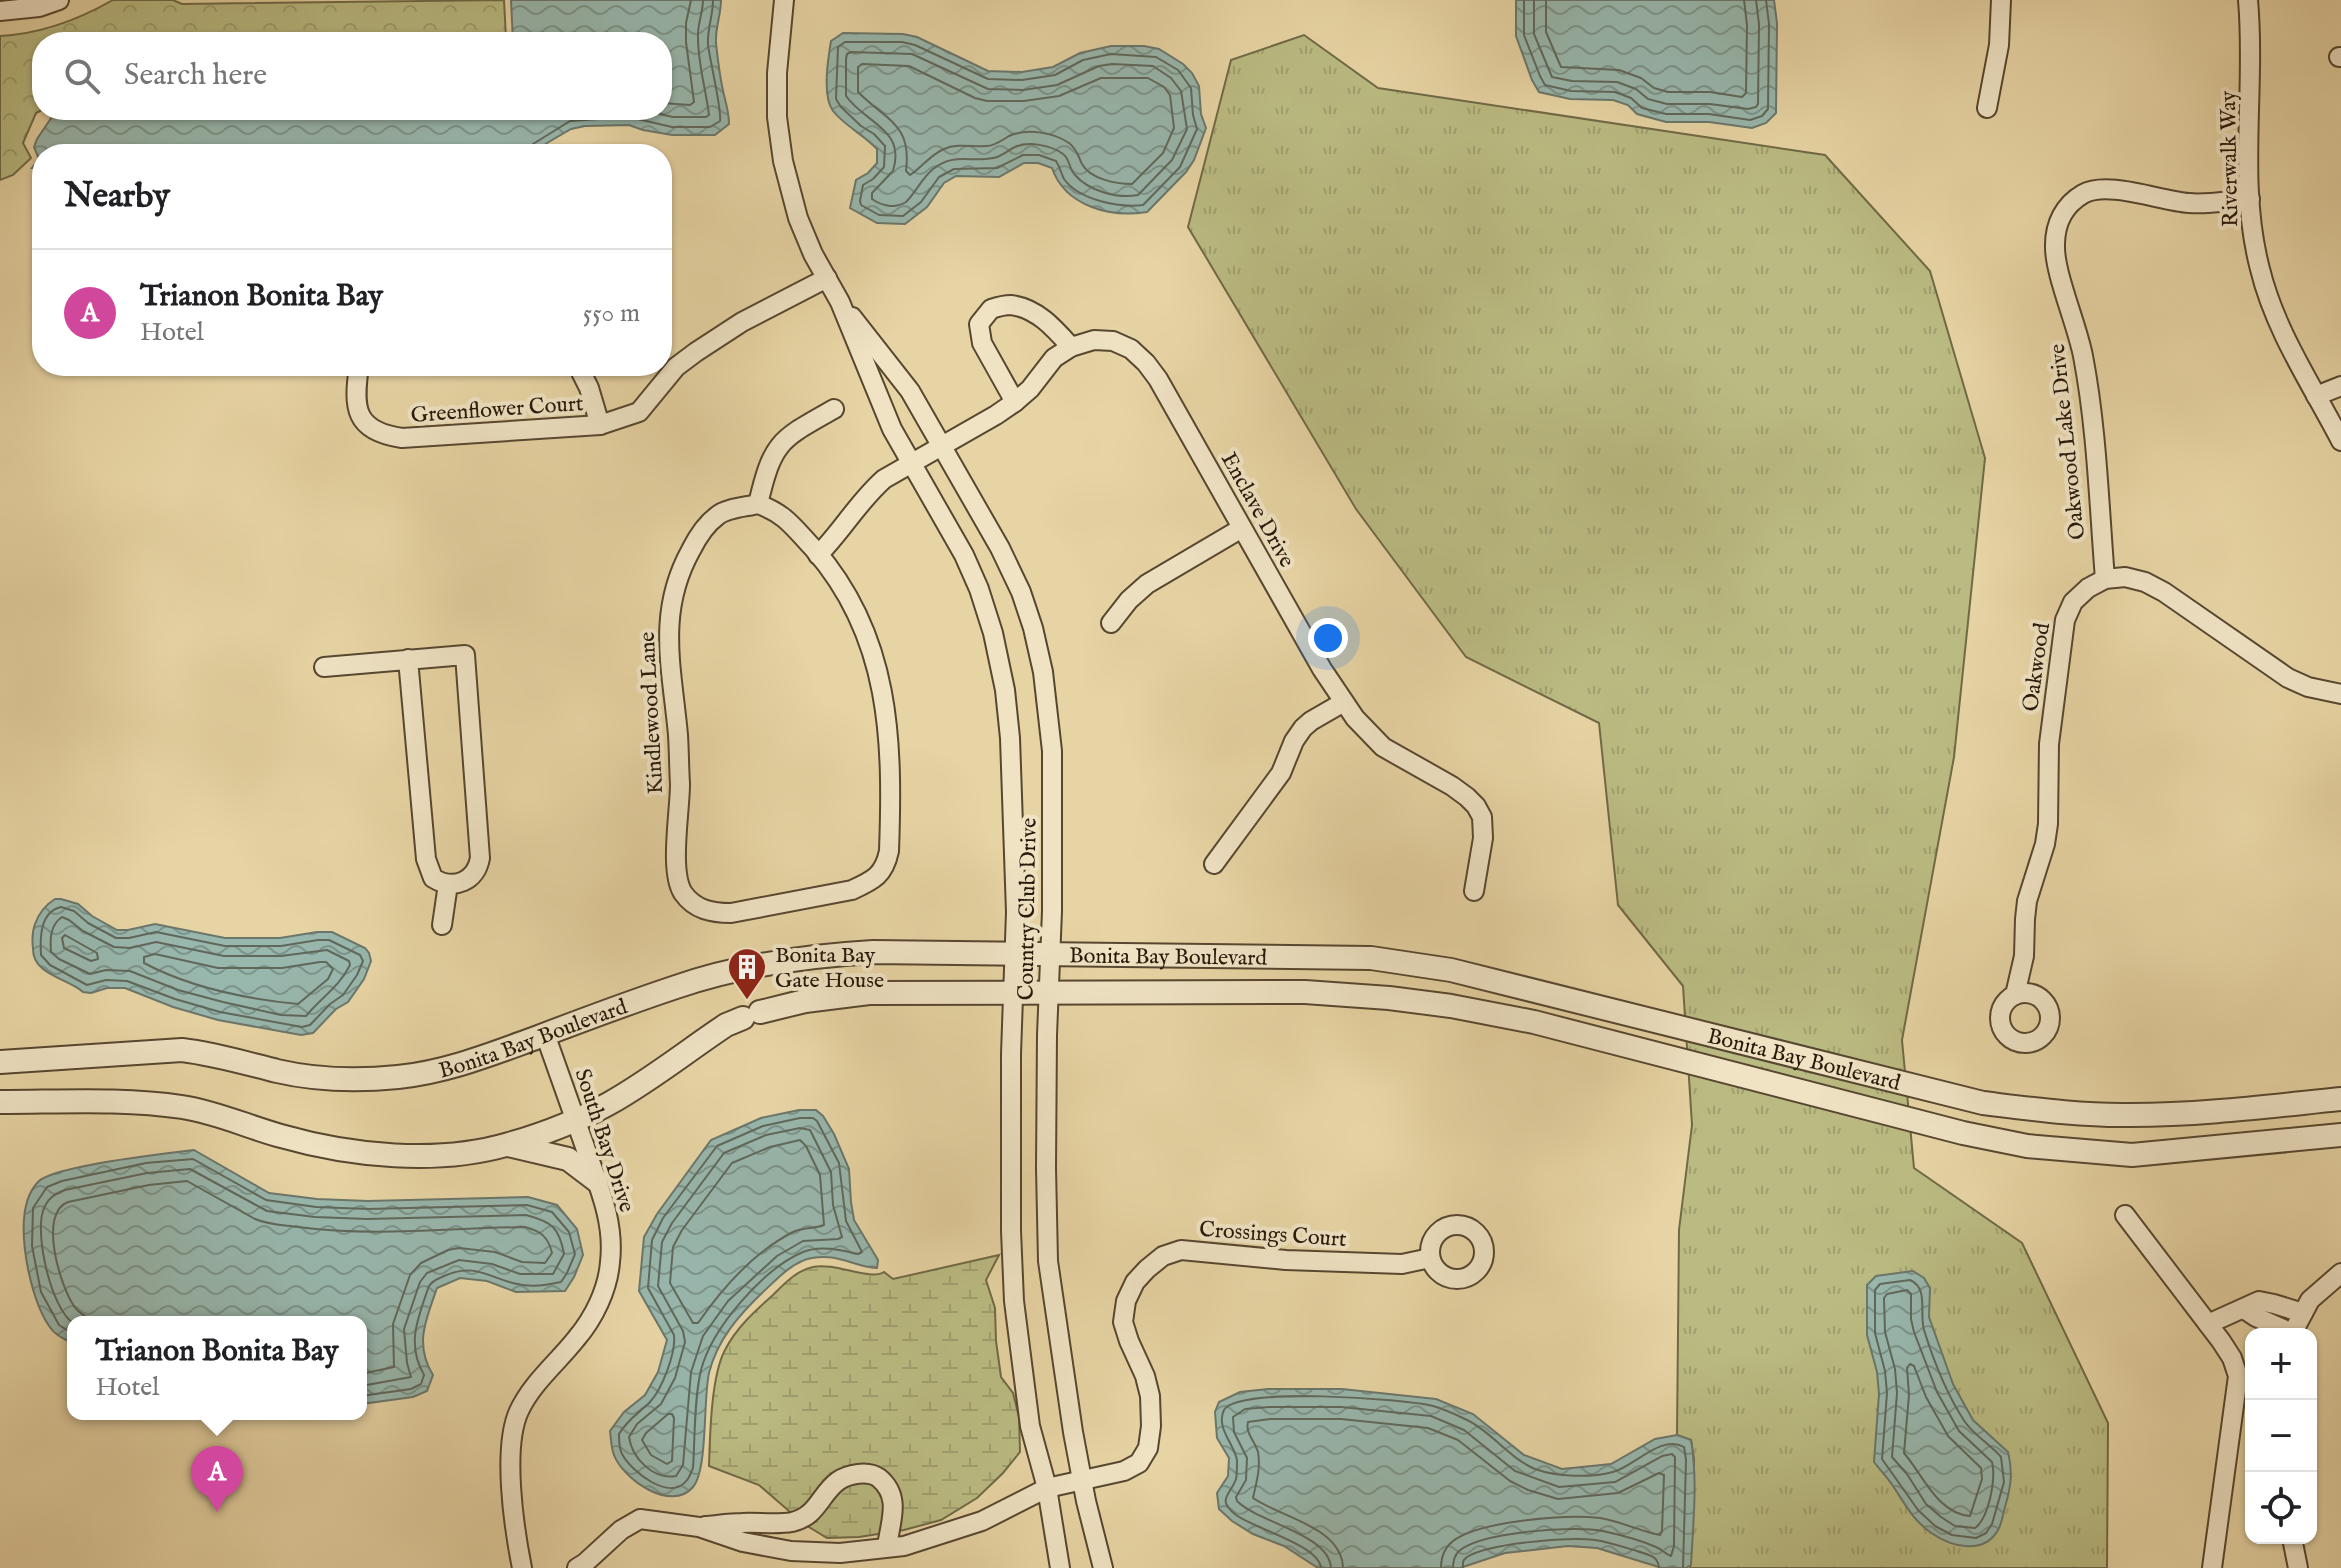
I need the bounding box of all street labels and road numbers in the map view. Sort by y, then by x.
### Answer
street label: Riverwalk Way [2215,90,2245,227]
street label: Oakwood Lake Drive [2044,342,2092,541]
street label: Greenflower Court [410,390,585,430]
street label: Enclave Drive [1214,447,1300,573]
street label: Oakwood [2017,621,2057,713]
street label: Kindlewood Lane [634,631,670,795]
street label: Country Club Drive [1012,817,1044,1001]
street label: Bonita Bay Boulevard [1069,942,1268,973]
street label: Bonita Bay Boulevard [436,993,632,1085]
street label: Bonita Bay Boulevard [1704,1023,1904,1098]
street label: South Bay Drive [568,1065,640,1216]
street label: Crossings Court [1198,1216,1348,1254]

